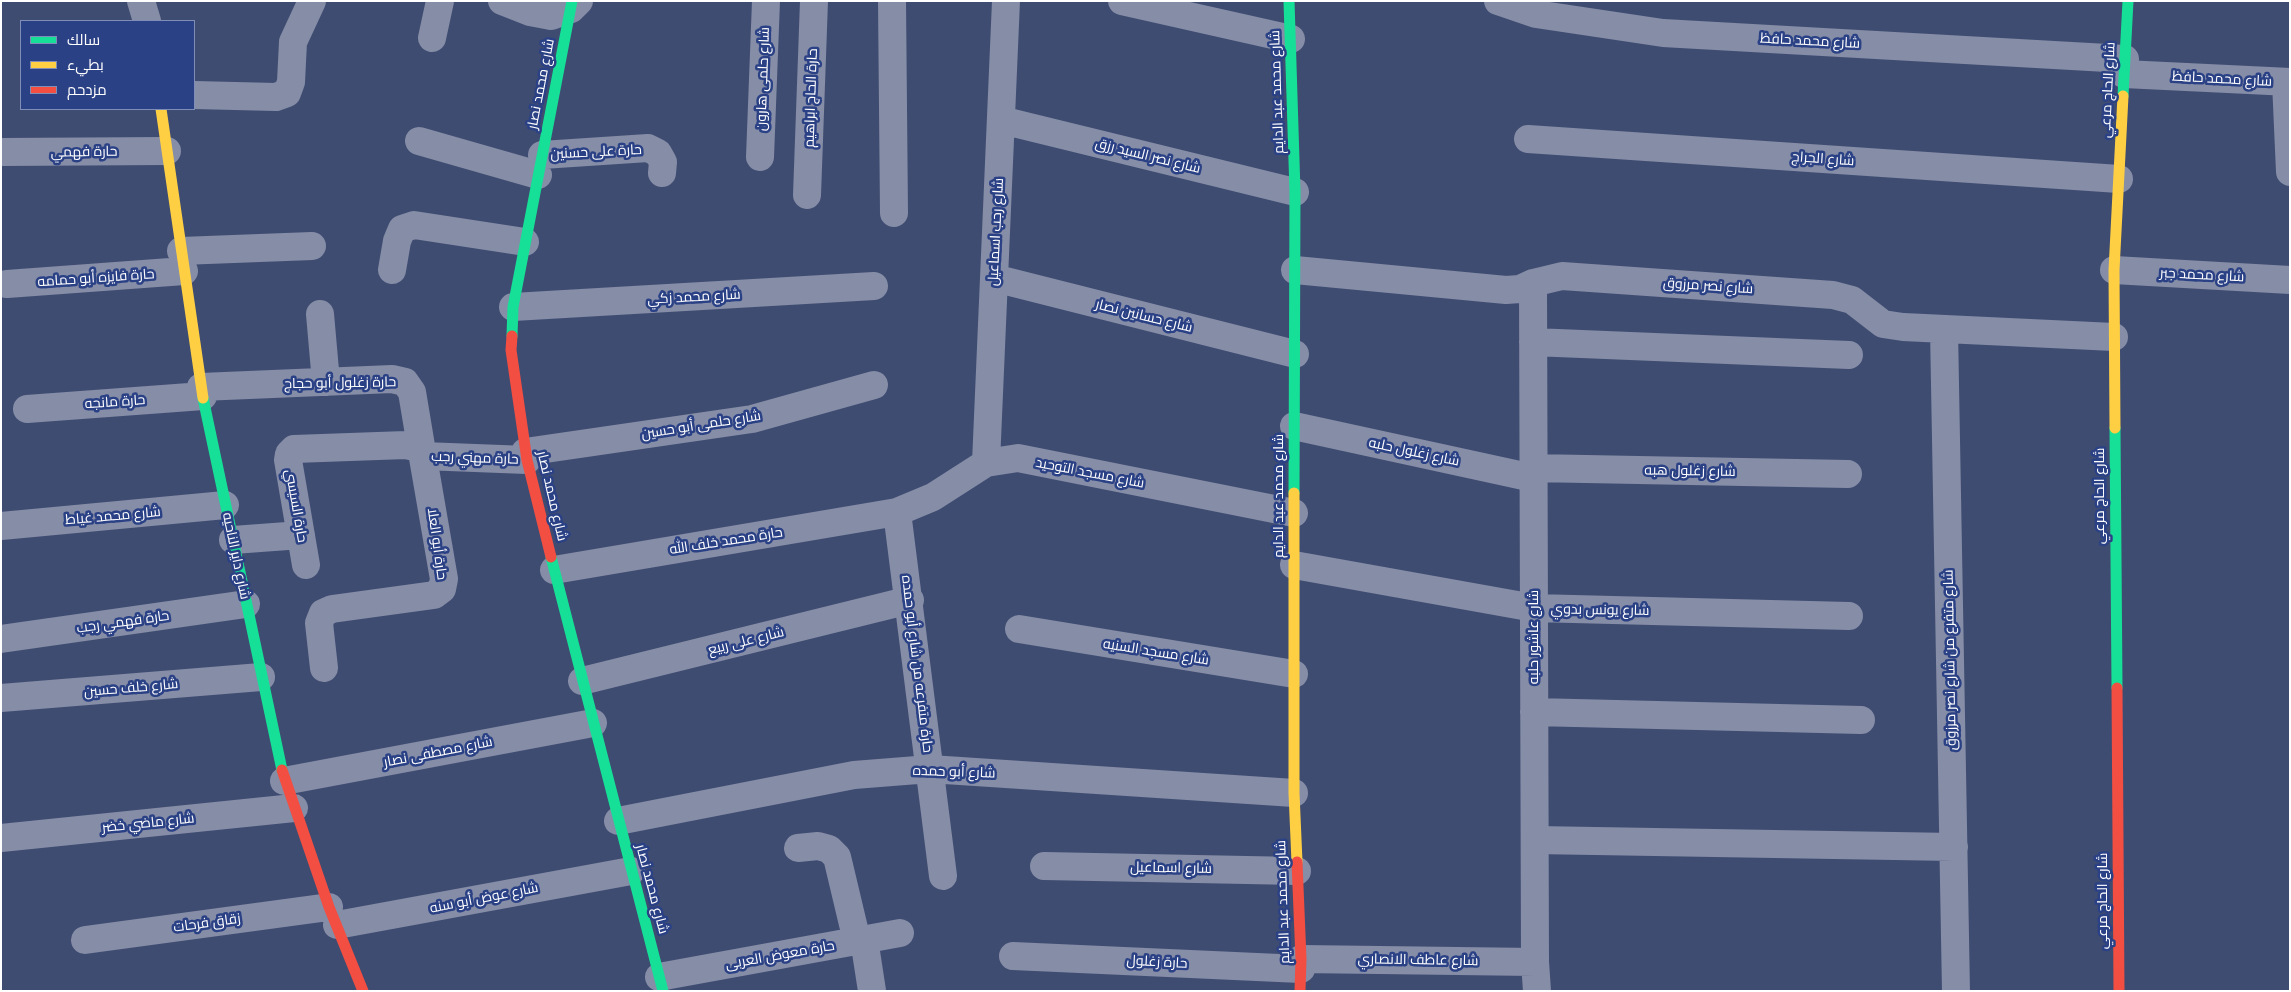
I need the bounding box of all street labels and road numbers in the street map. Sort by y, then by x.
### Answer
street label: شارع حلمى هارون [753,27,773,131]
street label: شارع محمد عبد الدايم [1266,30,1288,154]
street label: شارع محمد حافظ [1760,30,1860,52]
street label: شارع محمد نصار [524,37,558,131]
street label: شارع الحاج مرعي [2097,41,2119,139]
street label: حارة الحاج ابراهيم [801,48,821,148]
street label: شارع محمد حافظ [2172,68,2272,90]
street label: شارع نصر السيد رزق [1094,135,1202,177]
street label: حارة على حسنين [550,141,642,163]
street label: حارة فهمي [50,143,118,161]
street label: شارع الجراج [1791,148,1855,170]
street label: شارع رجب اسماعيل [985,178,1007,286]
street label: شارع محمد جبر [2159,264,2245,286]
street label: حارة فايزه أبو حمامه [37,266,155,290]
street label: شارع نصر مرزوق [1662,274,1754,298]
street label: شارع محمد زكي [647,286,741,308]
street label: شارع حسانين نصار [1094,296,1194,336]
street label: حارة زغلول أبو حجاج [284,374,396,392]
street label: حارة مانجه [84,392,146,412]
street label: شارع حلمى أبو حسين [640,407,762,443]
street label: شارع محمد عبد الدايم [1271,434,1287,558]
street label: شارع زغلول حلبه [1367,434,1461,470]
street label: حارة مهني رجب [431,448,519,468]
street label: شارع الحاج مرعي [2092,448,2108,544]
street label: شارع محمد نصار [533,449,571,543]
street label: شارع مسجد التوحيد [1034,454,1146,492]
street label: شارع زغلول هبه [1644,462,1736,480]
street label: حارة السيسي [281,468,311,544]
street label: شارع محمد غياط [65,503,161,529]
street label: حارة أبو العلا [424,507,450,581]
street label: شارع داير الناحيه [219,511,253,601]
street label: حارة محمد خلف الله [668,524,784,558]
street label: شارع متفرع من شارع نصر مرزوق [1940,569,1960,751]
street label: حارة متفرعه من شارع أبو حمده [898,574,936,754]
street label: شارع عاشور حلبه [1526,590,1542,684]
street label: شارع يونس بدوي [1551,601,1649,619]
street label: حارة فهمي رجب [76,607,170,637]
street label: شارع على ربيع [706,623,786,659]
street label: شارع مسجد السنيه [1102,635,1210,669]
street label: شارع خلف حسين [83,676,179,700]
street label: شارع مصطفى نصار [382,733,494,771]
street label: شارع أبو حمده [912,762,996,782]
street label: شارع ماضي خضر [101,810,195,836]
street label: شارع محمد عبد الدايم [1272,840,1294,964]
street label: شارع محمد نصار [632,842,672,936]
street label: شارع الحاج مرعي [2095,853,2111,949]
street label: شارع اسماعيل [1130,859,1212,877]
street label: شارع عوض أبو سنه [428,879,540,917]
street label: زقاق فرحات [172,910,242,936]
street label: حارة معوض العربى [724,937,836,973]
street label: شارع عاطف الانصاري [1358,951,1478,969]
street label: حارة زغلول [1126,952,1188,972]

